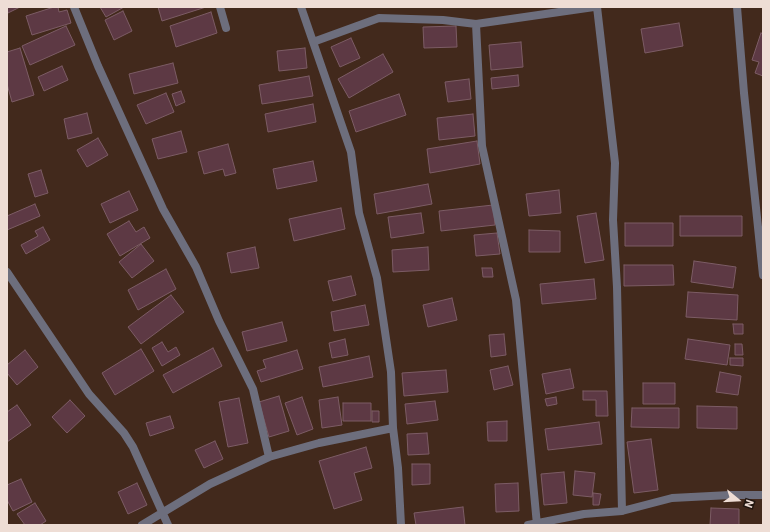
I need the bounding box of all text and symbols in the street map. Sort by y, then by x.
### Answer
north arrow [718,480,758,520]
text: N [742,498,757,510]

